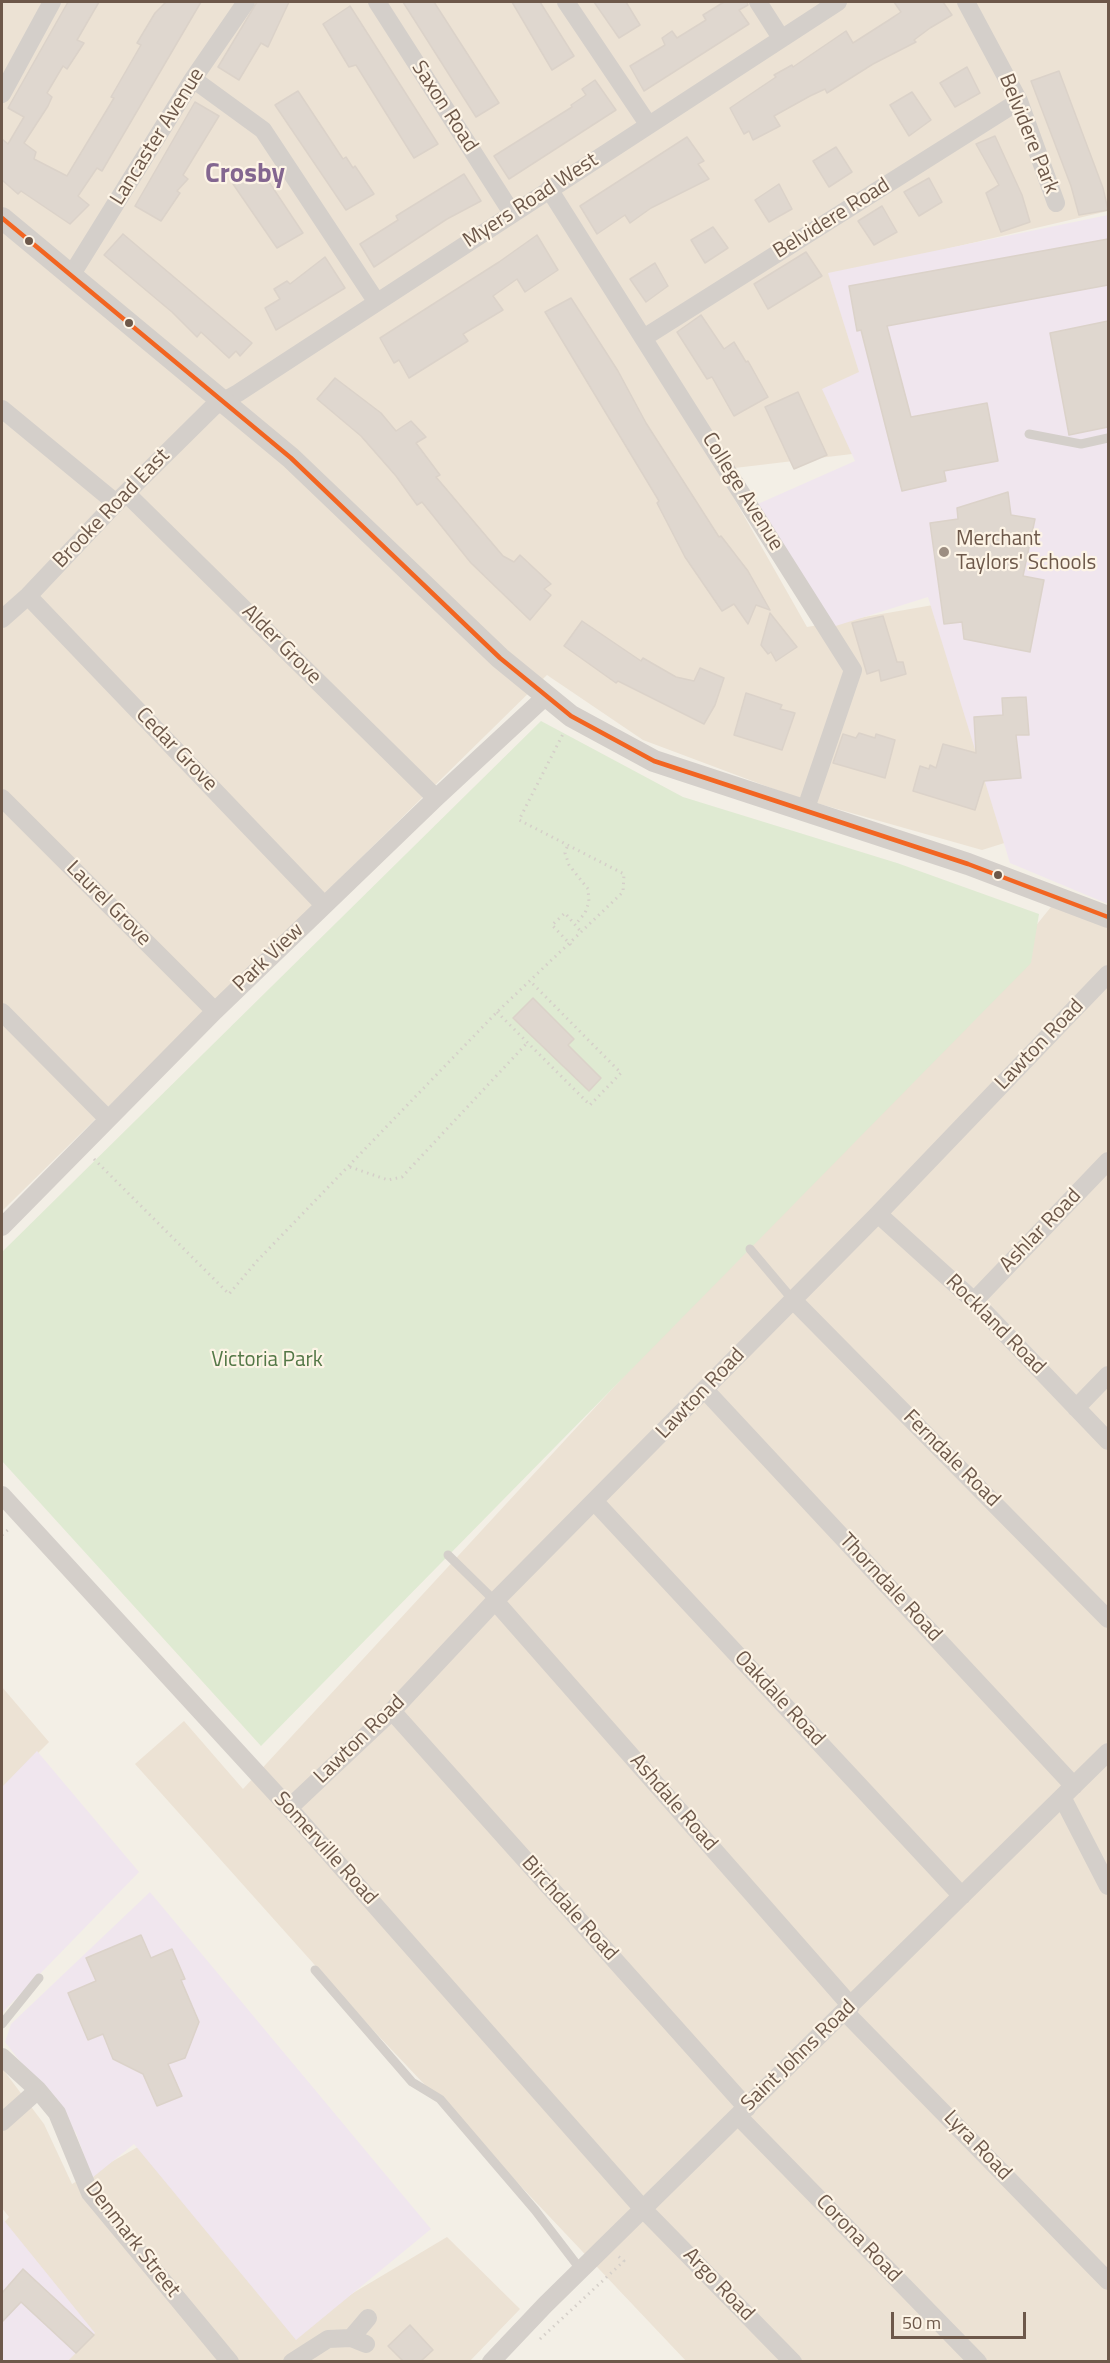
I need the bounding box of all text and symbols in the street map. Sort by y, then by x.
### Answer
street label: Saxon Road [405,57,483,157]
street label: Lancaster Avenue [106,64,210,210]
street label: Belvidere Park [992,70,1064,198]
street label: Myers Road West [459,148,603,254]
district label: Crosby [205,159,285,191]
street label: Belvidere Road [769,173,895,265]
unlabelled marker [23,235,35,247]
unlabelled marker [123,317,135,329]
street label: College Avenue [696,428,788,556]
street label: Brooke Road East [49,444,175,574]
place label: Merchant Taylors' Schools [956,527,1096,577]
marker: Merchant Taylors' Schools [937,545,951,559]
street label: Alder Grove [236,600,326,690]
street label: Cedar Grove [130,703,222,797]
street label: Laurel Grove [60,856,156,952]
unlabelled marker [992,869,1004,881]
street label: Park View [229,918,309,998]
street label: Lawton Road [991,994,1089,1096]
street label: Ashlar Road [995,1184,1087,1278]
street label: Rockland Road [940,1270,1050,1380]
street label: Lawton Road [652,1343,750,1445]
park label: Victoria Park [211,1348,323,1374]
street label: Ferndale Road [897,1405,1005,1513]
street label: Thorndale Road [833,1529,947,1647]
street label: Oakdale Road [728,1646,830,1752]
street label: Lawton Road [309,1691,411,1789]
street label: Ashdale Road [624,1749,722,1857]
street label: Somerville Road [268,1787,382,1911]
street label: Birchdale Road [515,1851,623,1967]
street label: Saint Johns Road [737,1995,861,2117]
street label: Lyra Road [938,2106,1016,2186]
street label: Denmark Street [79,2177,185,2303]
street label: Corona Road [810,2190,906,2288]
street label: Argo Road [677,2243,759,2327]
scale bar [894,2300,1029,2338]
text: 50 m [902,2309,941,2336]

